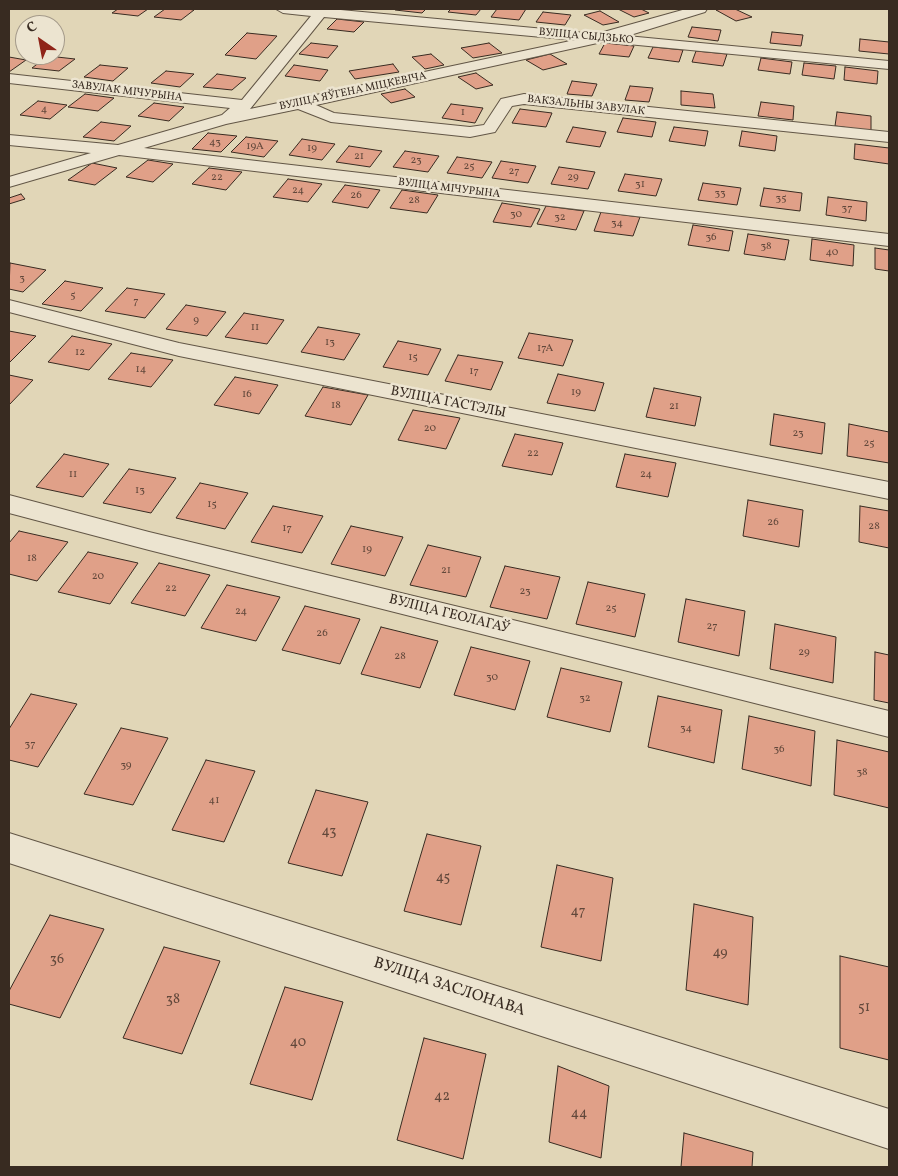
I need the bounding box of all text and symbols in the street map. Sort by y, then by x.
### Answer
north arrow [15,15,65,65]
text: С [23,17,41,38]
street label: ВУЛІЦА СЫДЗЬКО [538,26,634,48]
street label: ВУЛІЦА ЯЎГЕНА МІЦКЕВІЧА [278,70,428,114]
street label: ЗАВУЛАК МІЧУРЫНА [71,79,183,105]
street label: ВАКЗАЛЬНЫ ЗАВУЛАК [526,93,646,119]
house number: 4 [41,103,47,117]
house number: 1 [461,106,465,120]
house number: 43 [209,136,221,150]
house number: 19А [246,140,264,154]
house number: 19 [307,142,317,156]
house number: 21 [354,150,364,164]
house number: 23 [410,154,422,168]
house number: 25 [463,160,475,174]
house number: 27 [509,165,519,179]
house number: 22 [211,171,223,185]
house number: 29 [567,171,579,185]
street label: ВУЛІЦА МІЧУРЫНА [397,176,501,202]
house number: 31 [635,178,645,192]
house number: 24 [292,184,304,198]
house number: 33 [714,187,726,201]
house number: 26 [350,189,362,203]
house number: 35 [776,192,786,206]
house number: 28 [408,194,420,208]
house number: 37 [842,202,852,216]
house number: 30 [510,208,522,222]
house number: 32 [554,211,566,225]
house number: 34 [611,217,623,231]
house number: 36 [705,231,717,245]
house number: 38 [760,240,772,254]
house number: 40 [826,246,838,260]
house number: 3 [19,272,25,286]
house number: 5 [70,289,76,303]
house number: 7 [133,295,139,309]
house number: 9 [193,314,199,328]
house number: 11 [251,321,259,335]
house number: 13 [325,336,335,350]
house number: 17А [537,342,553,356]
house number: 12 [75,346,85,360]
house number: 15 [408,351,418,365]
house number: 14 [136,363,146,377]
house number: 17 [469,365,479,379]
street label: ВУЛІЦА ГАСТЭЛЫ [389,384,507,422]
house number: 19 [571,386,581,400]
house number: 16 [242,388,252,402]
house number: 18 [331,399,341,413]
house number: 21 [669,400,679,414]
house number: 20 [424,422,436,436]
house number: 23 [792,427,804,441]
house number: 25 [863,437,875,451]
house number: 22 [527,447,539,461]
house number: 11 [69,468,77,482]
house number: 24 [640,468,652,482]
house number: 13 [135,484,145,498]
house number: 15 [207,498,217,512]
house number: 26 [767,516,779,530]
house number: 28 [868,520,880,534]
house number: 17 [282,522,292,536]
house number: 19 [362,543,372,557]
house number: 18 [27,552,37,566]
house number: 21 [441,564,451,578]
house number: 20 [92,570,104,584]
house number: 22 [165,582,177,596]
house number: 23 [519,585,531,599]
street label: ВУЛІЦА ГЕОЛАГАЎ [387,592,511,638]
house number: 25 [605,602,617,616]
house number: 24 [235,605,247,619]
house number: 27 [707,620,717,634]
house number: 26 [316,627,328,641]
house number: 29 [798,646,810,660]
house number: 28 [394,650,406,664]
house number: 30 [486,671,498,685]
house number: 32 [579,692,591,706]
house number: 34 [680,722,692,736]
house number: 37 [25,738,35,752]
house number: 36 [773,743,785,757]
house number: 39 [120,759,132,773]
house number: 38 [856,766,868,780]
house number: 41 [209,794,219,808]
house number: 43 [322,824,336,840]
house number: 45 [436,870,450,886]
house number: 47 [570,904,586,920]
house number: 49 [712,945,728,961]
house number: 36 [50,952,64,968]
street label: ВУЛІЦА ЗАСЛОНАВА [371,954,527,1022]
house number: 38 [166,992,180,1008]
house number: 51 [858,1000,870,1016]
house number: 40 [290,1035,306,1051]
house number: 42 [434,1089,450,1105]
house number: 44 [571,1106,587,1122]

